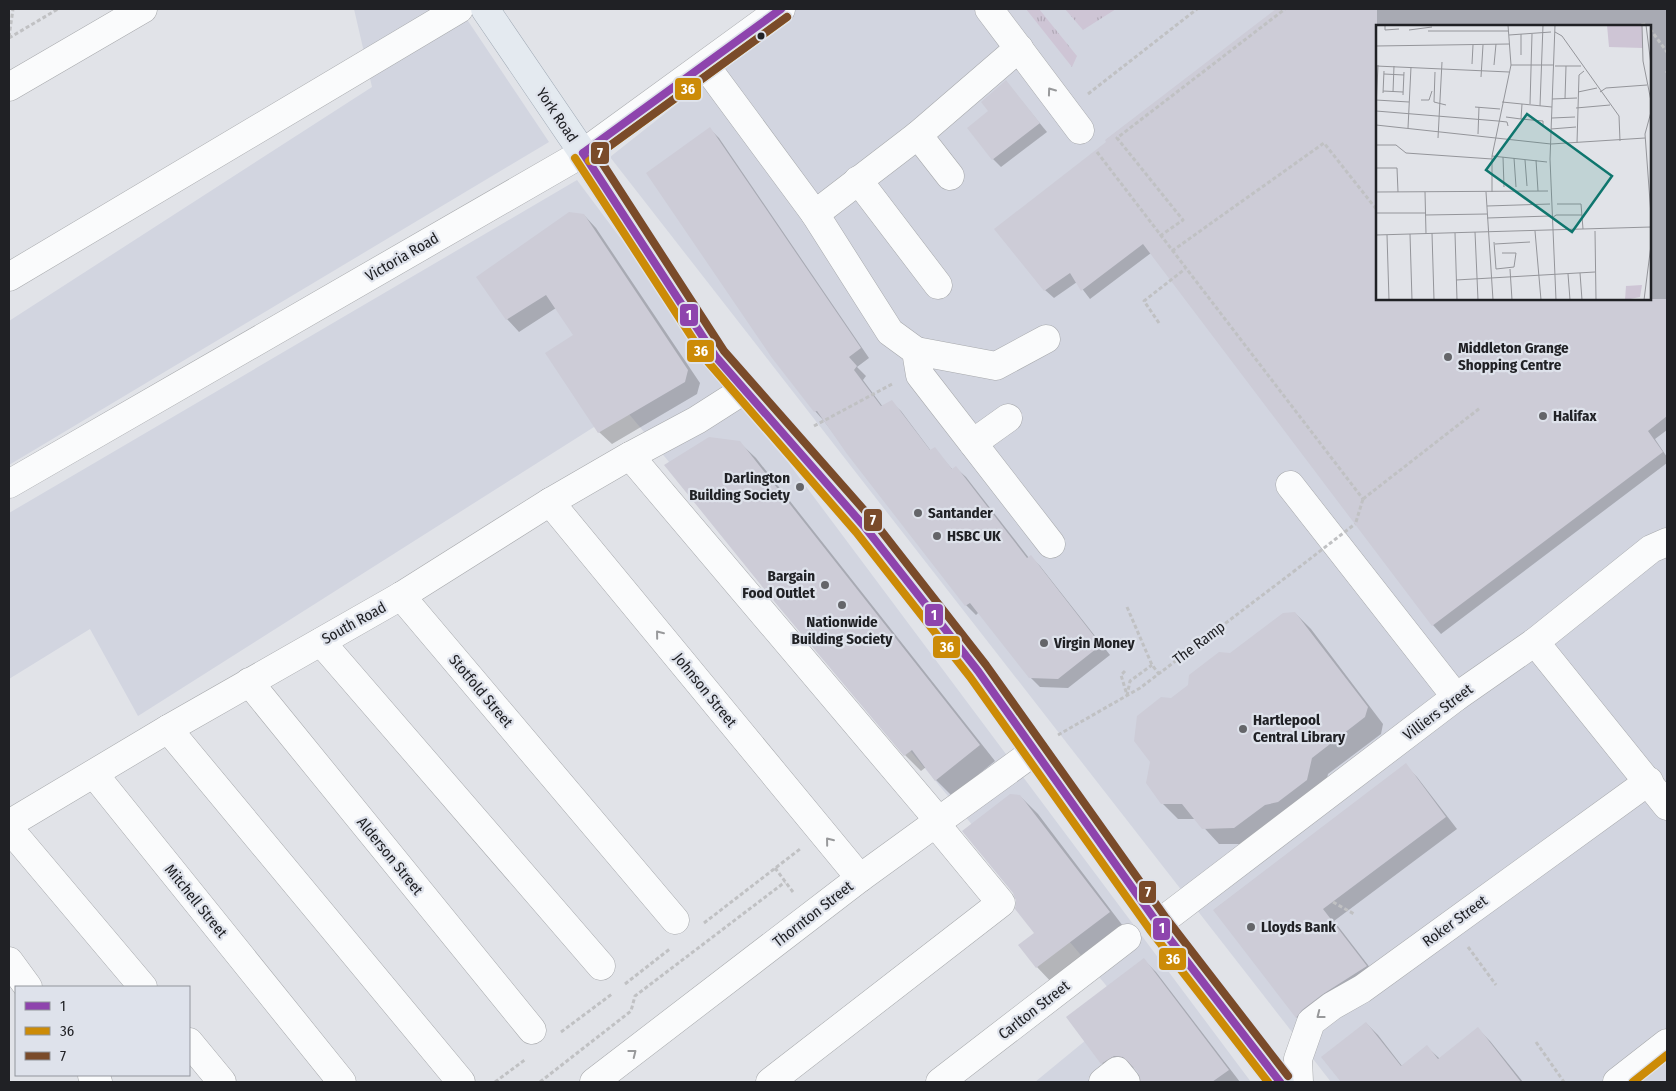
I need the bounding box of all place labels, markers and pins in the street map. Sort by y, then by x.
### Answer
unlabelled marker [756,31,766,41]
place label: Middleton Grange Shopping Centre [1458,339,1569,374]
marker: Middleton Grange Shopping Centre [1442,351,1454,363]
place label: Halifax [1553,407,1597,425]
marker: Halifax [1537,410,1549,422]
place label: Darlington Building Society [689,469,791,504]
marker: Darlington Building Society [794,481,806,493]
place label: Santander [928,504,993,522]
marker: Santander [912,507,924,519]
place label: HSBC UK [947,527,1001,545]
marker: HSBC UK [931,530,943,542]
place label: Bargain Food Outlet [742,567,816,602]
marker: Bargain Food Outlet [819,579,831,591]
marker: Nationwide Building Society [836,599,848,611]
place label: Nationwide Building Society [792,613,893,648]
place label: Virgin Money [1053,634,1136,652]
marker: Virgin Money [1038,637,1050,649]
place label: Hartlepool Central Library [1253,711,1346,746]
marker: Hartlepool Central Library [1237,723,1249,735]
place label: Lloyds Bank [1261,918,1336,936]
marker: Lloyds Bank [1245,921,1257,933]

